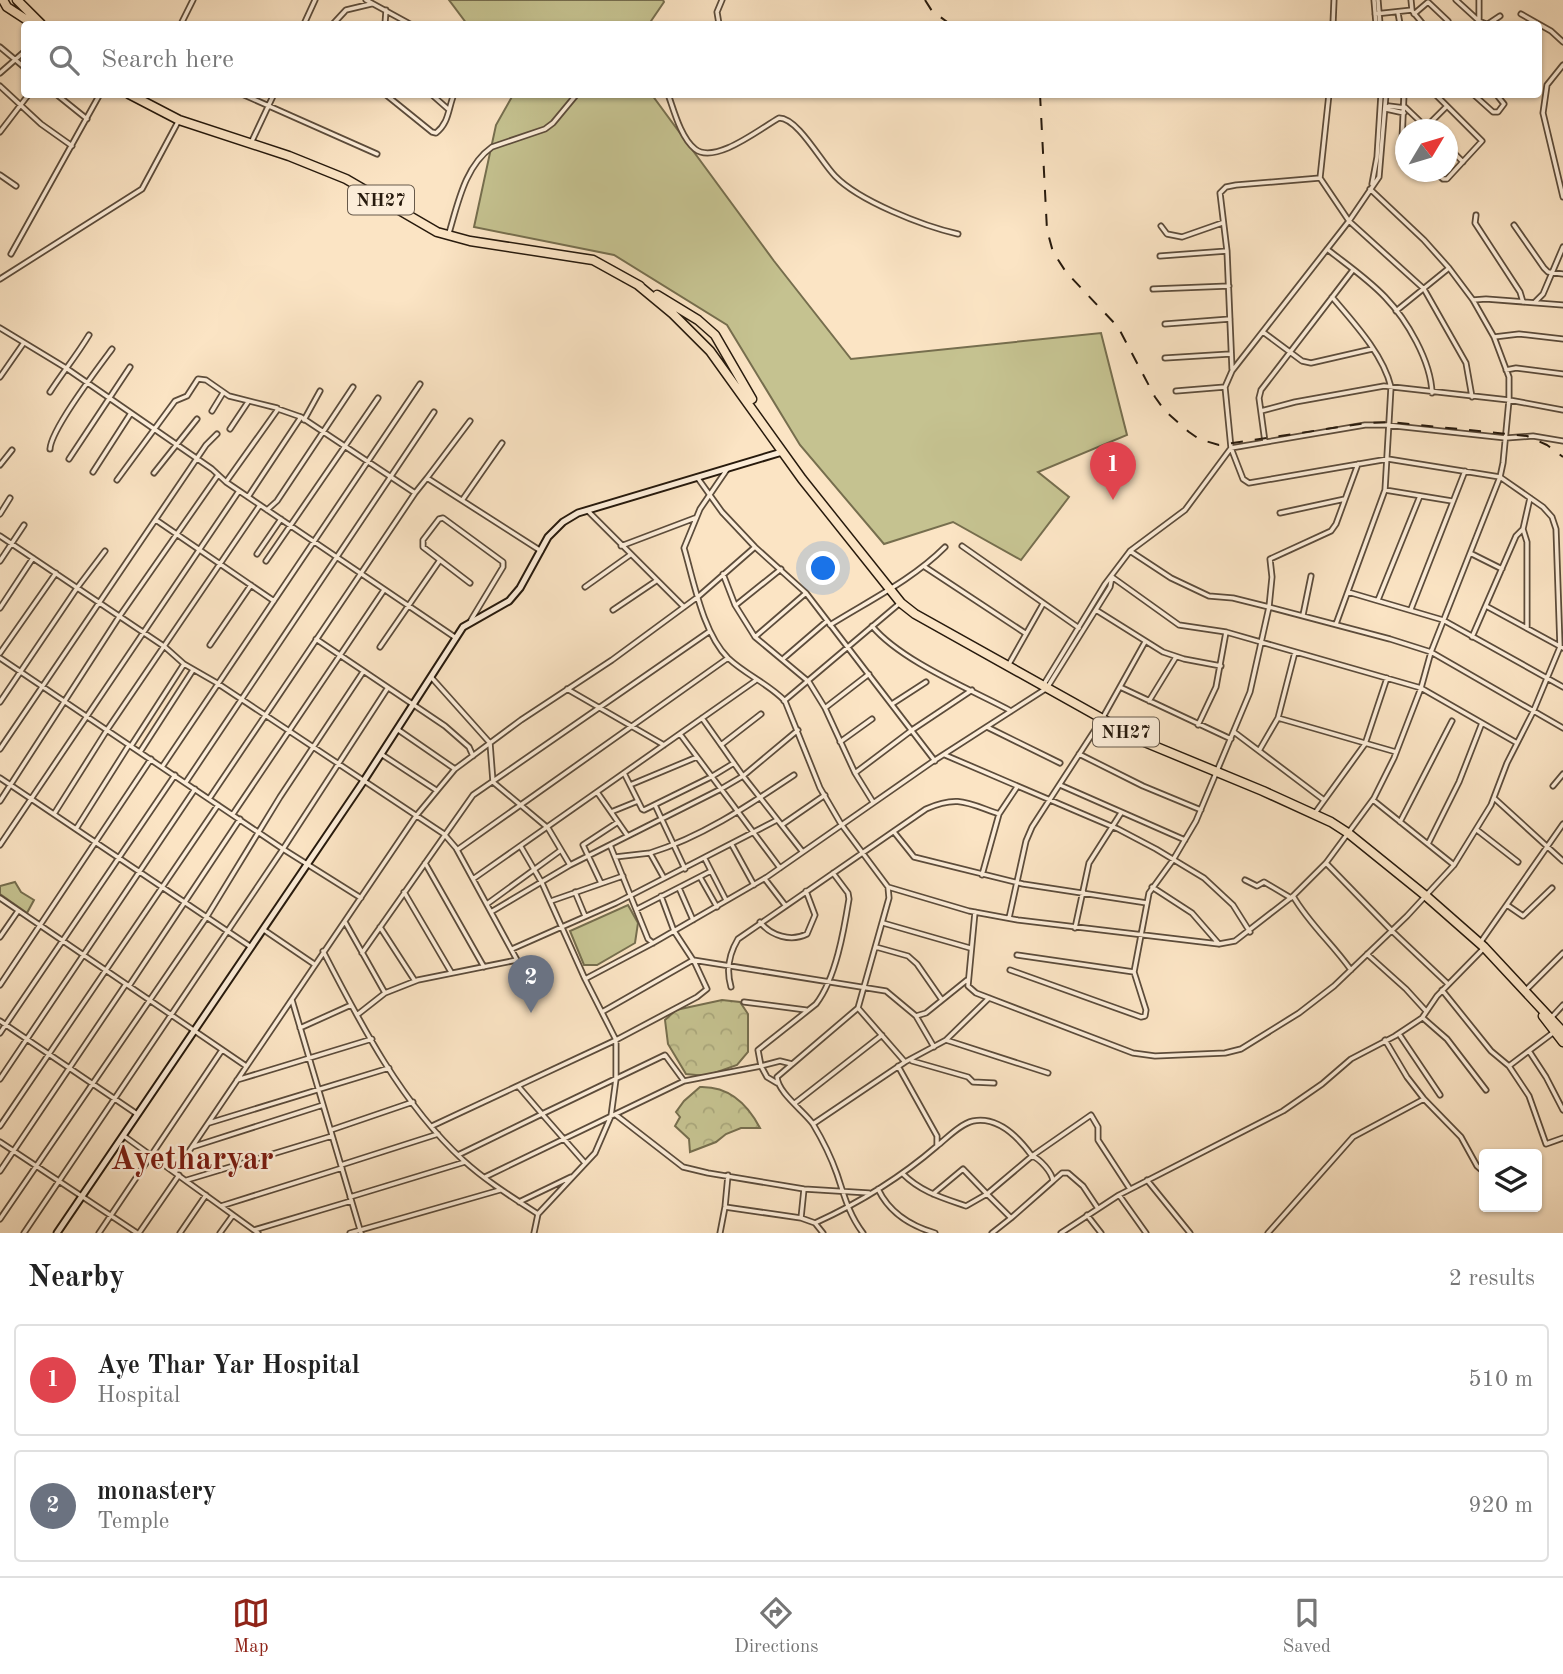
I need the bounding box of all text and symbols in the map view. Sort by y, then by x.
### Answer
search box [21,21,1542,98]
icon: search [45,41,83,79]
text: Search here [101,47,234,73]
north arrow [1395,119,1458,182]
road number: NH27 [348,186,414,215]
pin: 1 [1090,442,1136,500]
your location [806,551,840,585]
road number: NH27 [1093,718,1159,746]
pin: 2 [508,955,554,1013]
district label: Ayetharyar [110,1144,274,1177]
map controls [1479,1149,1542,1212]
button: layers [1479,1149,1542,1212]
text: Nearby [28,1263,125,1293]
text: 2 results [1449,1267,1535,1290]
text: Aye Thar Yar Hospital [97,1353,360,1379]
text: 1 [46,1368,60,1391]
text: 510 m [1468,1368,1533,1391]
text: Hospital [97,1384,180,1407]
text: monastery [97,1479,216,1505]
text: 2 [46,1494,60,1517]
text: 920 m [1468,1494,1533,1517]
text: Temple [97,1510,169,1533]
tab: Map [232,1594,270,1659]
tab: Directions [734,1594,819,1659]
tab: Saved [1283,1594,1331,1659]

